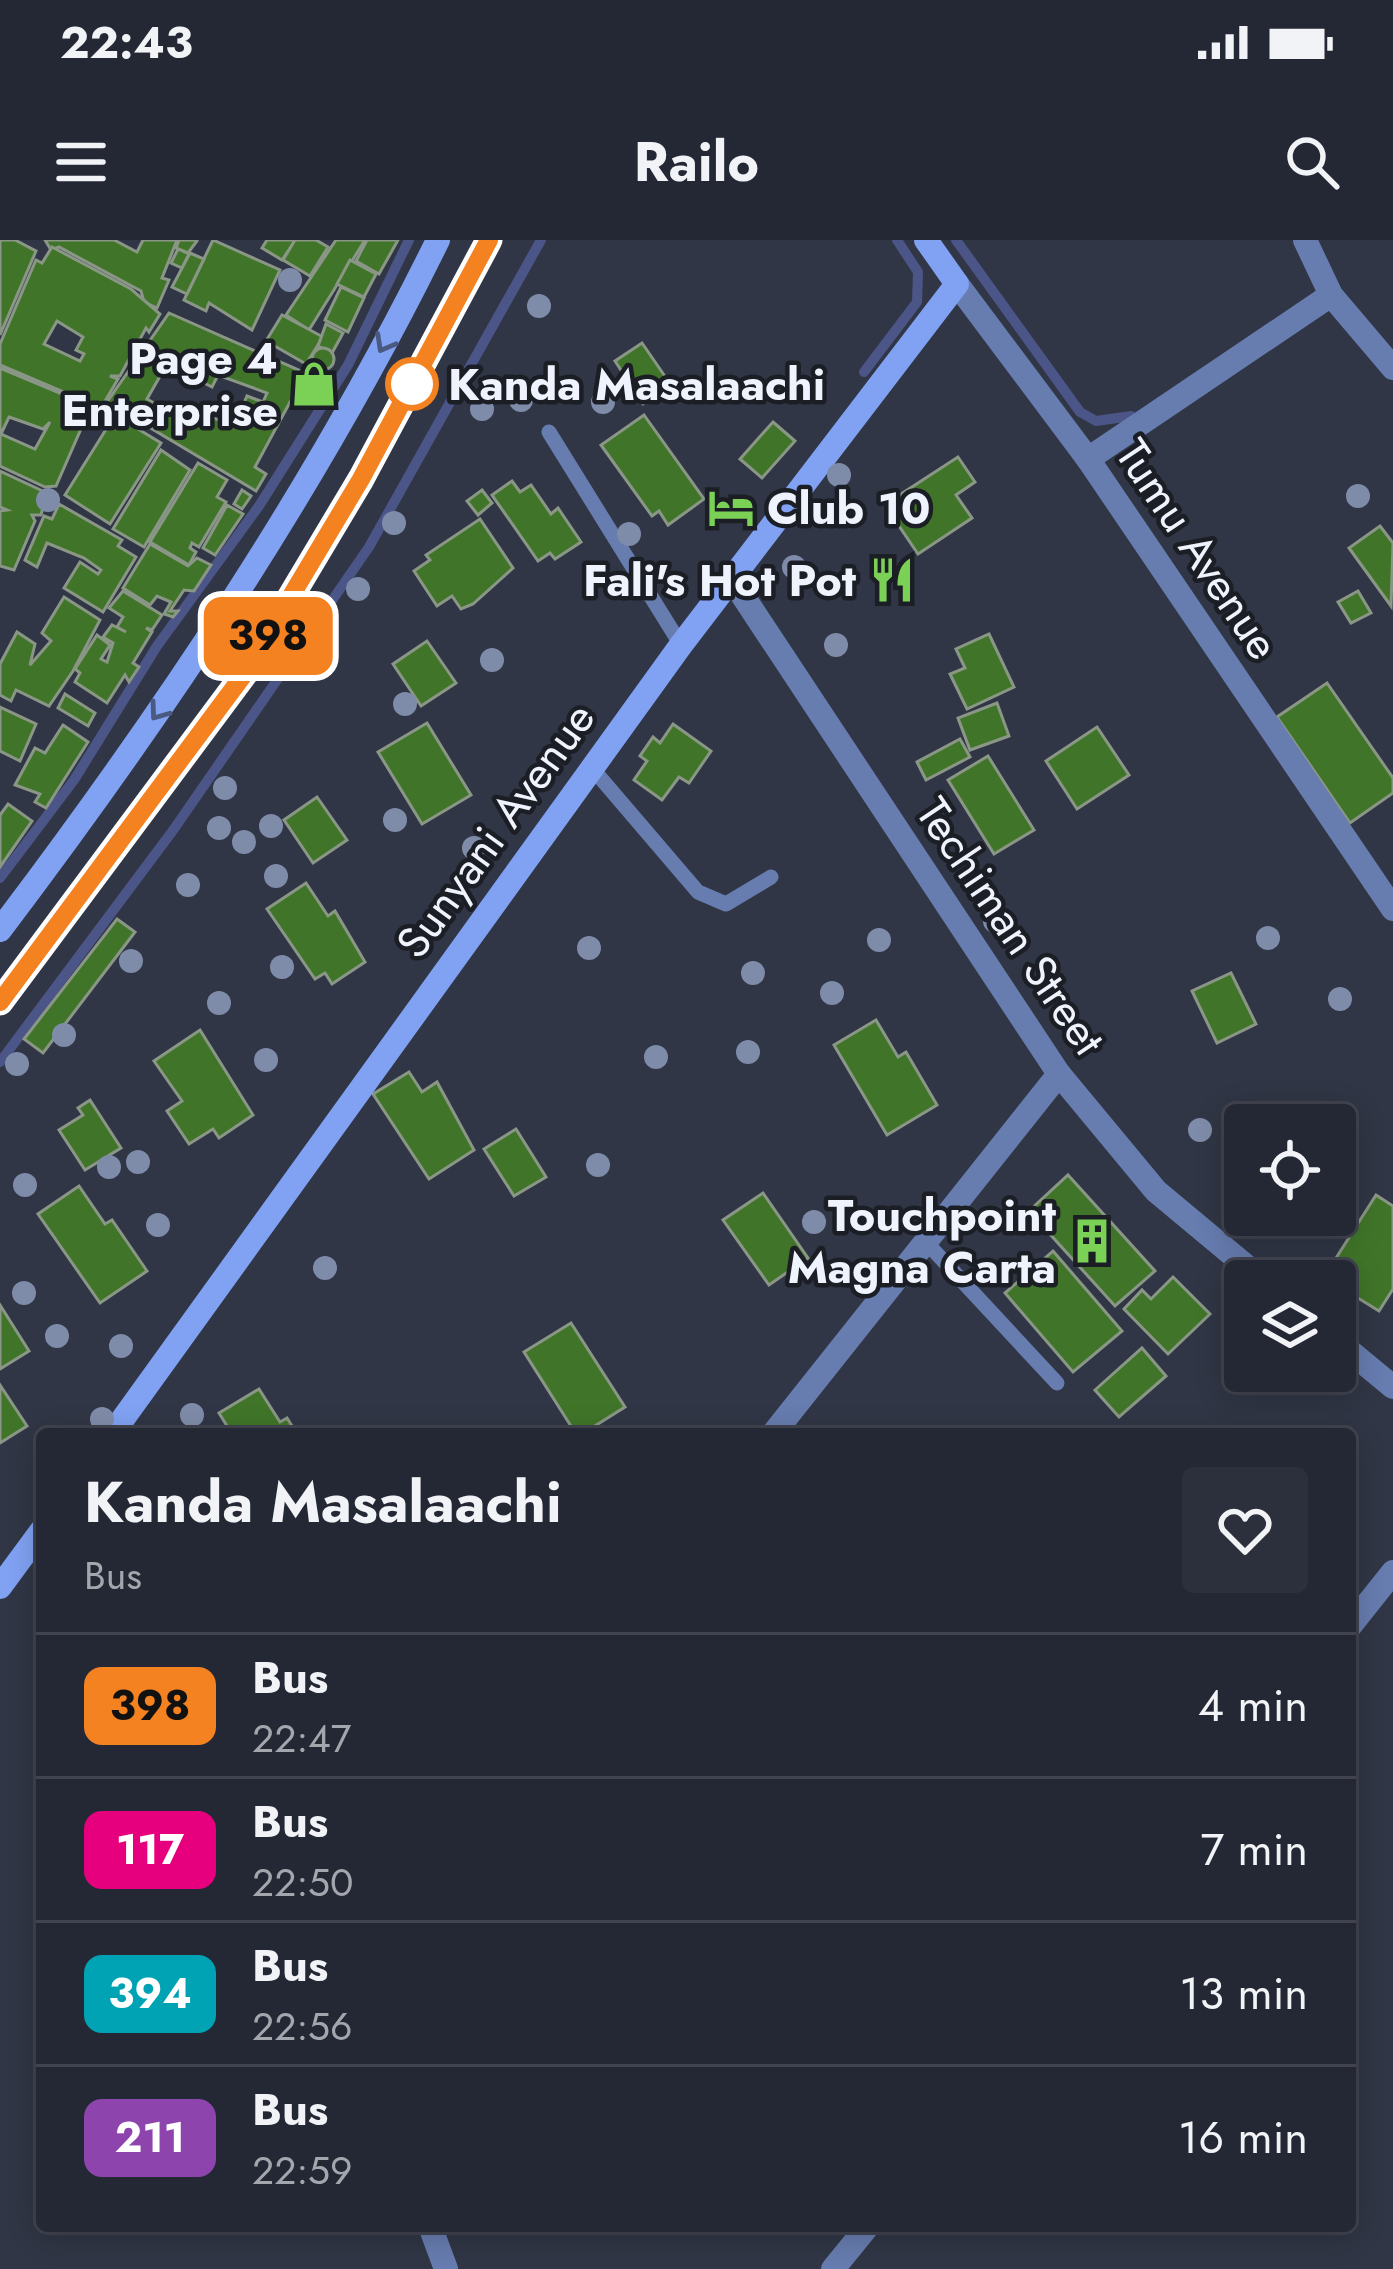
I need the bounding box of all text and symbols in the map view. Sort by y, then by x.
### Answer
text: 22:43 [60,10,193,75]
text: Railo [634,123,759,201]
icon: menu [48,129,114,195]
icon: search [1279,129,1345,195]
place label: Page 4 Enterprise [61,326,278,443]
one-way arrow [376,331,399,353]
place label: Kanda Masalaachi [448,352,825,417]
shop icon: Page 4 Enterprise [289,359,339,409]
marker: Kanda Masalaachi [387,359,437,409]
street label: Tumu Avenue [1100,426,1295,672]
place label: Club 10 [767,476,931,541]
hotel icon: Club 10 [706,483,756,533]
place label: Fali's Hot Pot [583,548,857,613]
restaurant icon: Fali's Hot Pot [867,555,917,605]
line badge: 398 [199,597,337,675]
text: 398 [228,605,308,666]
street label: Sunyani Avenue [380,689,610,972]
one-way arrow [151,699,173,720]
street label: Techiman Street [900,785,1121,1068]
map controls [1224,1104,1356,1392]
button: locate [1224,1104,1356,1236]
place label: Touchpoint Magna Carta [788,1183,1057,1300]
building icon: Touchpoint Magna Carta [1067,1216,1117,1266]
button: layers [1224,1260,1356,1392]
text: Kanda Masalaachi [84,1461,562,1543]
button: heart [1182,1467,1308,1593]
text: Bus [84,1547,142,1604]
text: Bus [252,1645,328,1710]
text: 4 min [1198,1673,1308,1738]
text: 398 [110,1675,190,1736]
text: 22:47 [252,1710,351,1767]
text: Bus [252,1789,328,1854]
text: 7 min [1200,1817,1308,1882]
text: 117 [116,1819,184,1880]
text: 22:50 [252,1854,353,1911]
text: Bus [252,1933,328,1998]
text: 13 min [1179,1961,1308,2026]
text: 394 [108,1963,192,2024]
text: 22:56 [252,1998,353,2055]
text: Bus [252,2077,328,2142]
text: 16 min [1178,2105,1308,2170]
text: 211 [115,2107,185,2168]
text: 22:59 [252,2142,353,2199]

